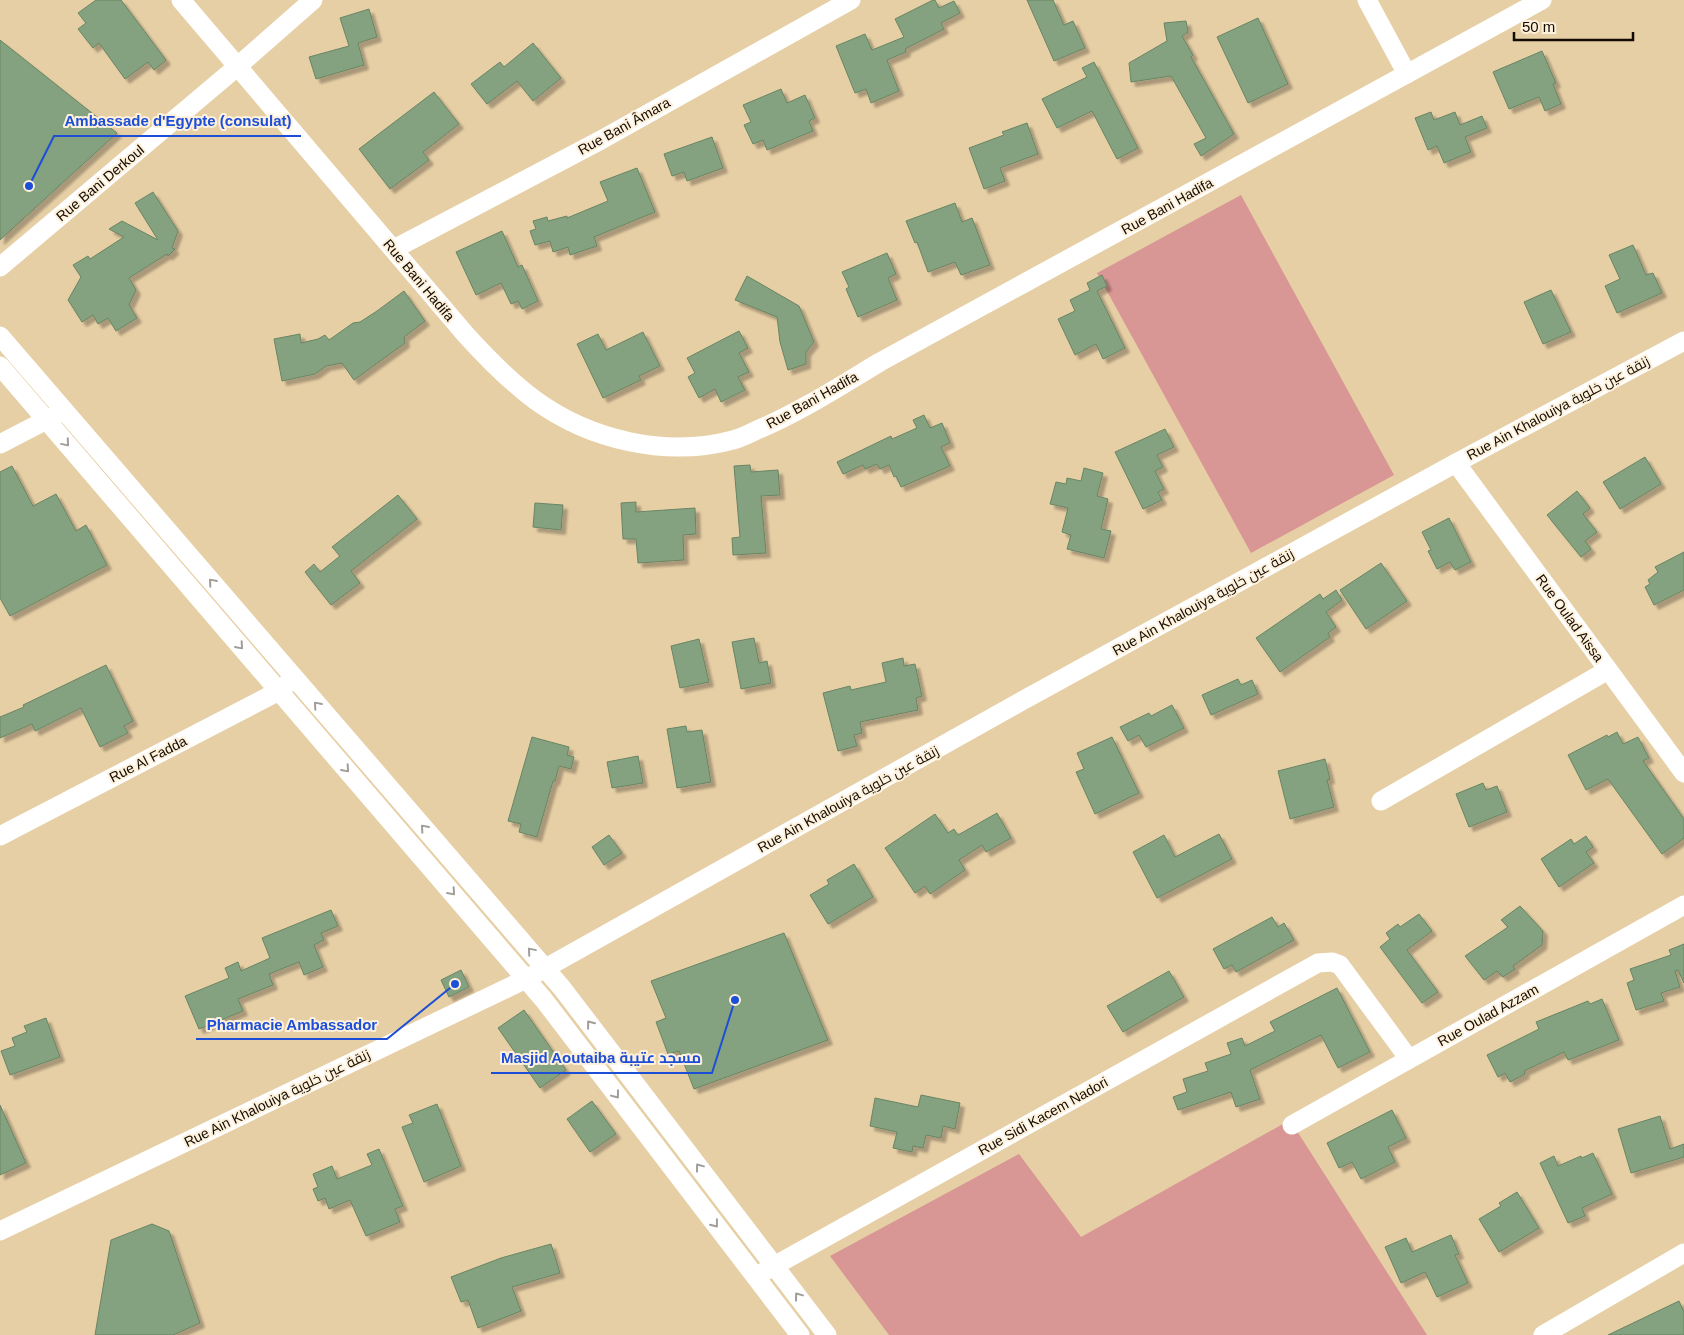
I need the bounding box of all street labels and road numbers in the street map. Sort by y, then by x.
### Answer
street label: Rue Bani Âmara [575,94,673,158]
street label: Rue Bani Derkoul [53,142,147,224]
street label: Rue Bani Hadifa [1119,174,1216,238]
street label: Rue Bani Hadifa [380,236,458,324]
street label: Rue Ain Khalouiya زنقة عين خلوية [1464,353,1652,463]
street label: Rue Bani Hadifa [764,368,861,432]
street label: Rue Ain Khalouiya زنقة عين خلوية [1110,545,1296,659]
street label: Rue Oulad Aissa [1533,571,1607,665]
street label: Rue Al Fadda [107,733,190,785]
street label: Rue Ain Khalouiya زنقة عين خلوية [755,742,941,856]
street label: Rue Oulad Azzam [1435,981,1541,1049]
street label: Rue Ain Khalouiya زنقة عين خلوية [181,1046,373,1150]
street label: Rue Sidi Kacem Nadori [975,1074,1111,1158]

